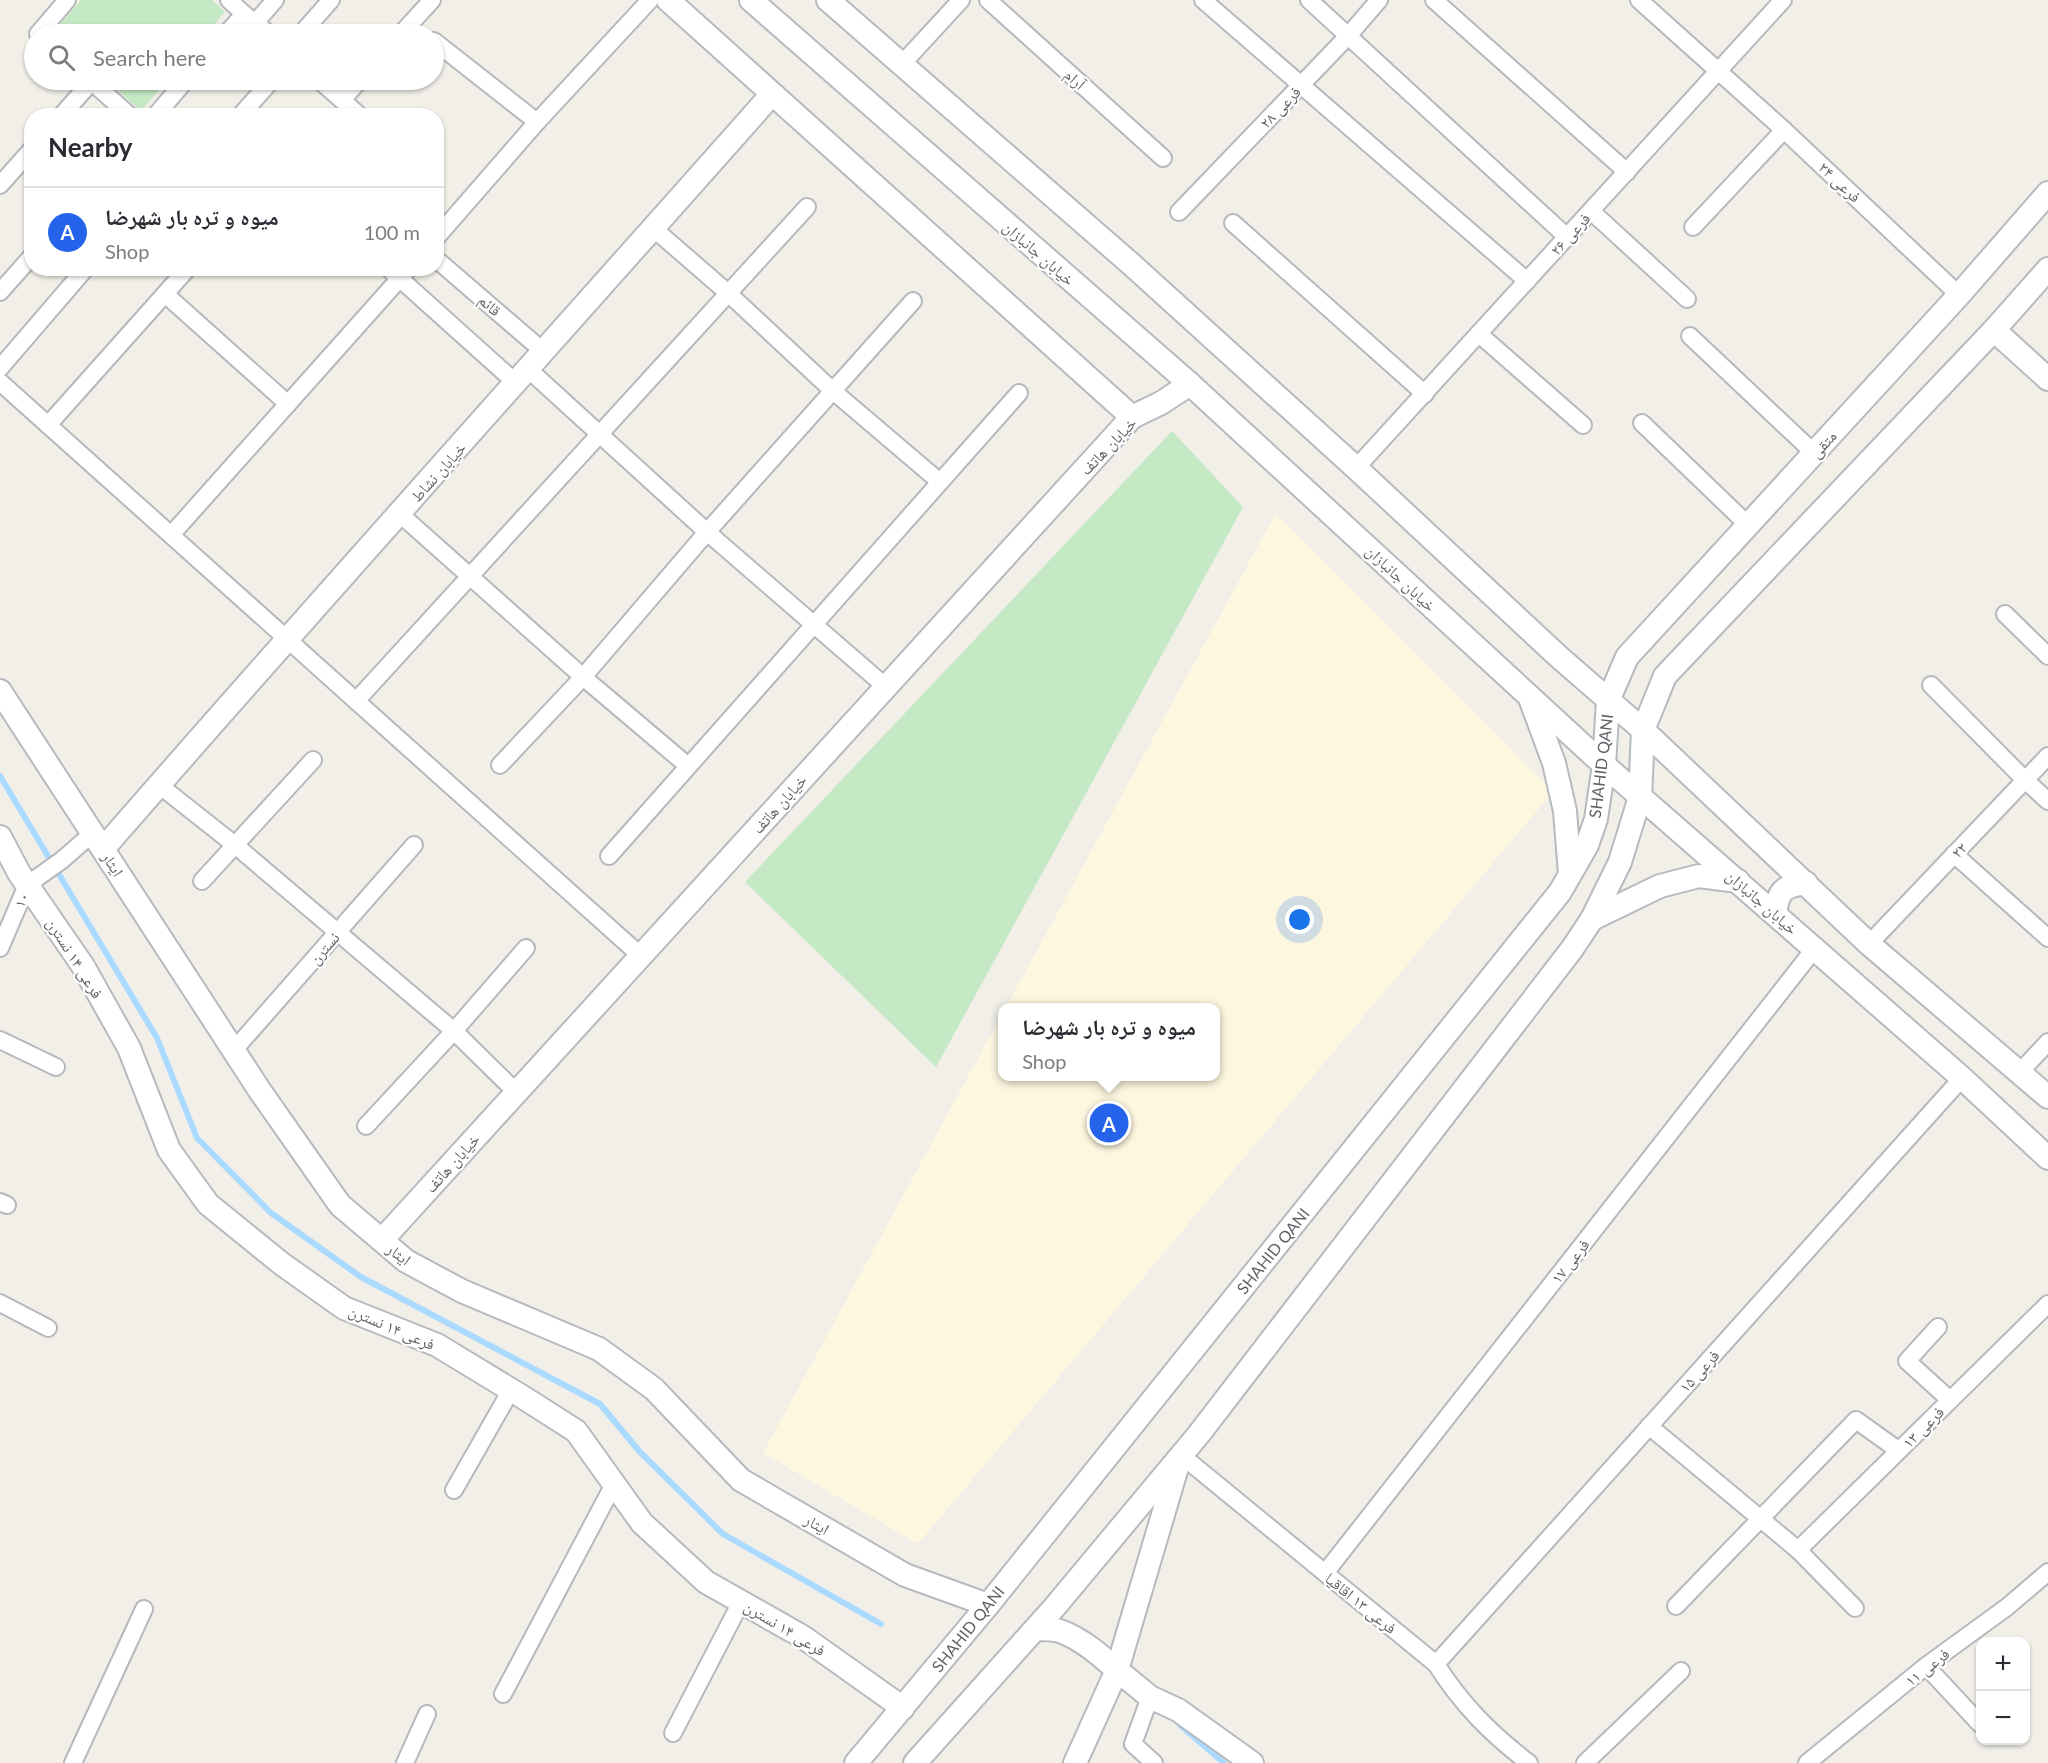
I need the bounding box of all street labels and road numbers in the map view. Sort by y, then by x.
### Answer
street label: آرام [1060,64,1090,95]
street label: فرعی ۲۸ [1255,82,1306,133]
street label: فرعی ۲۴ [1814,157,1865,207]
street label: فرعی ۲۶ [1546,208,1595,260]
street label: خیابان جانبازان [998,216,1079,290]
street label: قائم [474,290,505,321]
street label: خیابان هاتف [1076,413,1141,480]
street label: متقی [1805,426,1841,463]
street label: خیابان نشاط [406,438,471,507]
street label: خیابان جانبازان [1361,540,1440,616]
street label: SHAHID QANI [1585,713,1616,819]
street label: خیابان هاتف [747,770,811,838]
street label: ۲۲ [1947,838,1970,861]
street label: ایثار [97,847,128,880]
street label: خیابان جانبازان [1721,865,1802,939]
street label: ۱۰ [9,889,32,910]
street label: فرعی ۱۴ نسترن [41,914,108,1003]
street label: نسترن [304,928,344,969]
street label: خیابان هاتف [420,1129,484,1197]
street label: SHAHID QANI [1232,1204,1313,1297]
street label: فرعی ۱۷ [1547,1235,1594,1288]
street label: ایثار [382,1238,415,1270]
street label: فرعی ۱۴ نسترن [346,1300,438,1355]
street label: فرعی ۱۵ [1675,1345,1724,1397]
street label: فرعی ۱۳ [1898,1402,1949,1453]
street label: ایثار [800,1509,833,1539]
street label: فرعی ۱۳ اقاقیا [1321,1568,1401,1639]
street label: SHAHID QANI [927,1582,1008,1675]
street label: فرعی ۱۴ نسترن [740,1596,829,1661]
street label: فرعی ۱۱ [1901,1644,1954,1691]

